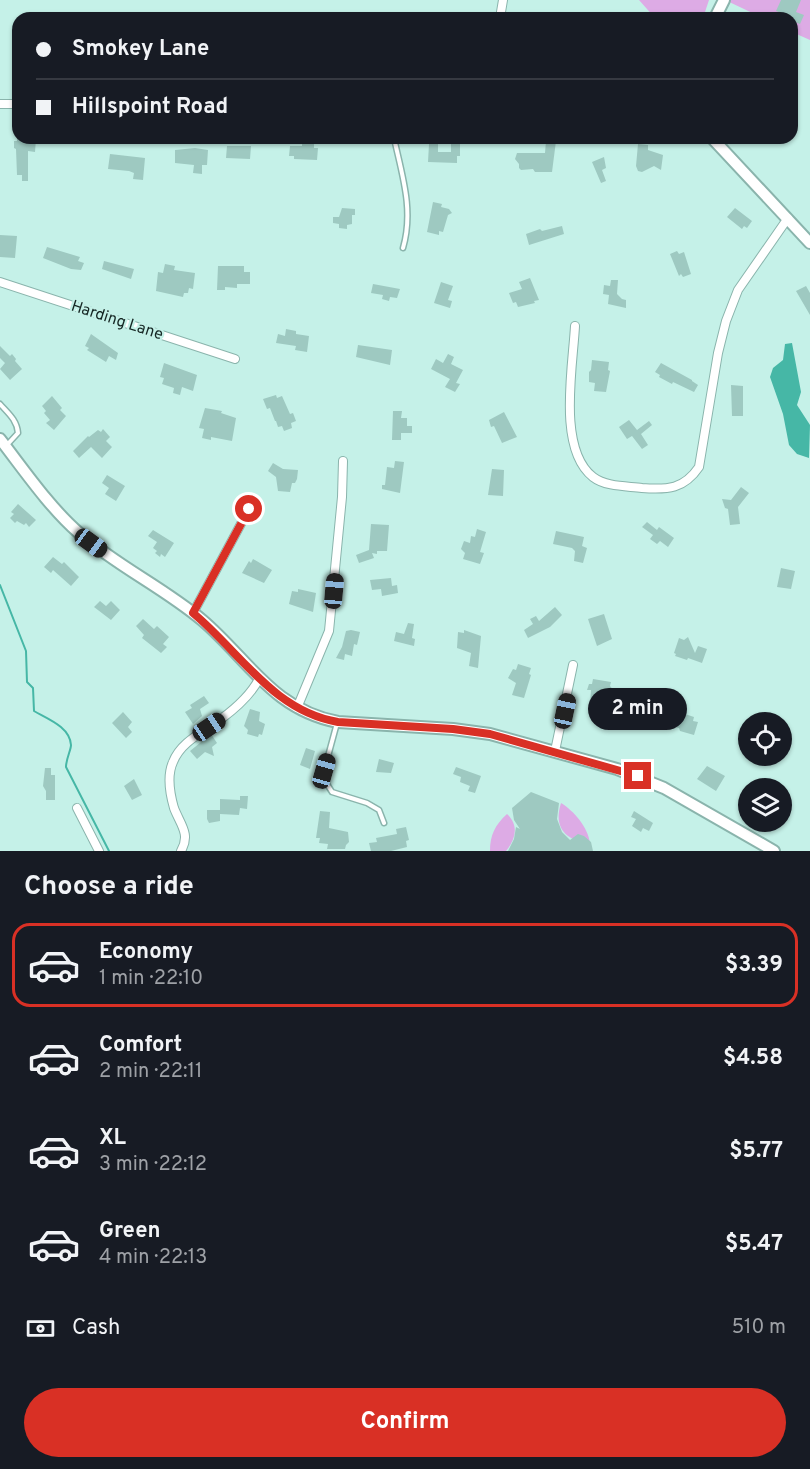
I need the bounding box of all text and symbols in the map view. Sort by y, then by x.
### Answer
text: Smokey Lane [72,36,209,63]
text: Hillspoint Road [72,94,228,121]
street label: Harding Lane [68,297,166,345]
route start [235,495,262,522]
car [71,525,111,561]
car [323,572,345,610]
callout: 2 min [588,689,688,731]
car [552,692,578,730]
text: 2 min [611,696,664,722]
car [189,709,229,745]
map controls [738,712,792,832]
button: locate [738,712,792,766]
car [310,751,338,791]
route end [624,762,651,789]
button: layers [738,778,792,832]
text: Choose a ride [24,870,194,904]
icon: car [27,938,81,992]
text: Economy [99,939,193,966]
text: $3.39 [725,952,783,979]
text: 1 min · 22:10 [99,966,203,992]
icon: car [27,1031,81,1085]
text: Comfort [99,1032,182,1059]
text: $4.58 [723,1045,783,1072]
text: 2 min · 22:11 [99,1059,203,1085]
icon: car [27,1124,81,1178]
text: XL [99,1125,126,1152]
text: $5.77 [729,1138,783,1165]
text: 3 min · 22:12 [99,1152,207,1178]
icon: car [27,1217,81,1271]
text: Green [99,1218,161,1245]
text: $5.47 [725,1231,783,1258]
text: 4 min · 22:13 [99,1245,207,1271]
icon: cash [24,1312,57,1345]
text: Cash [72,1315,121,1342]
text: 510 m [732,1315,786,1341]
button: Confirm [24,1388,786,1457]

